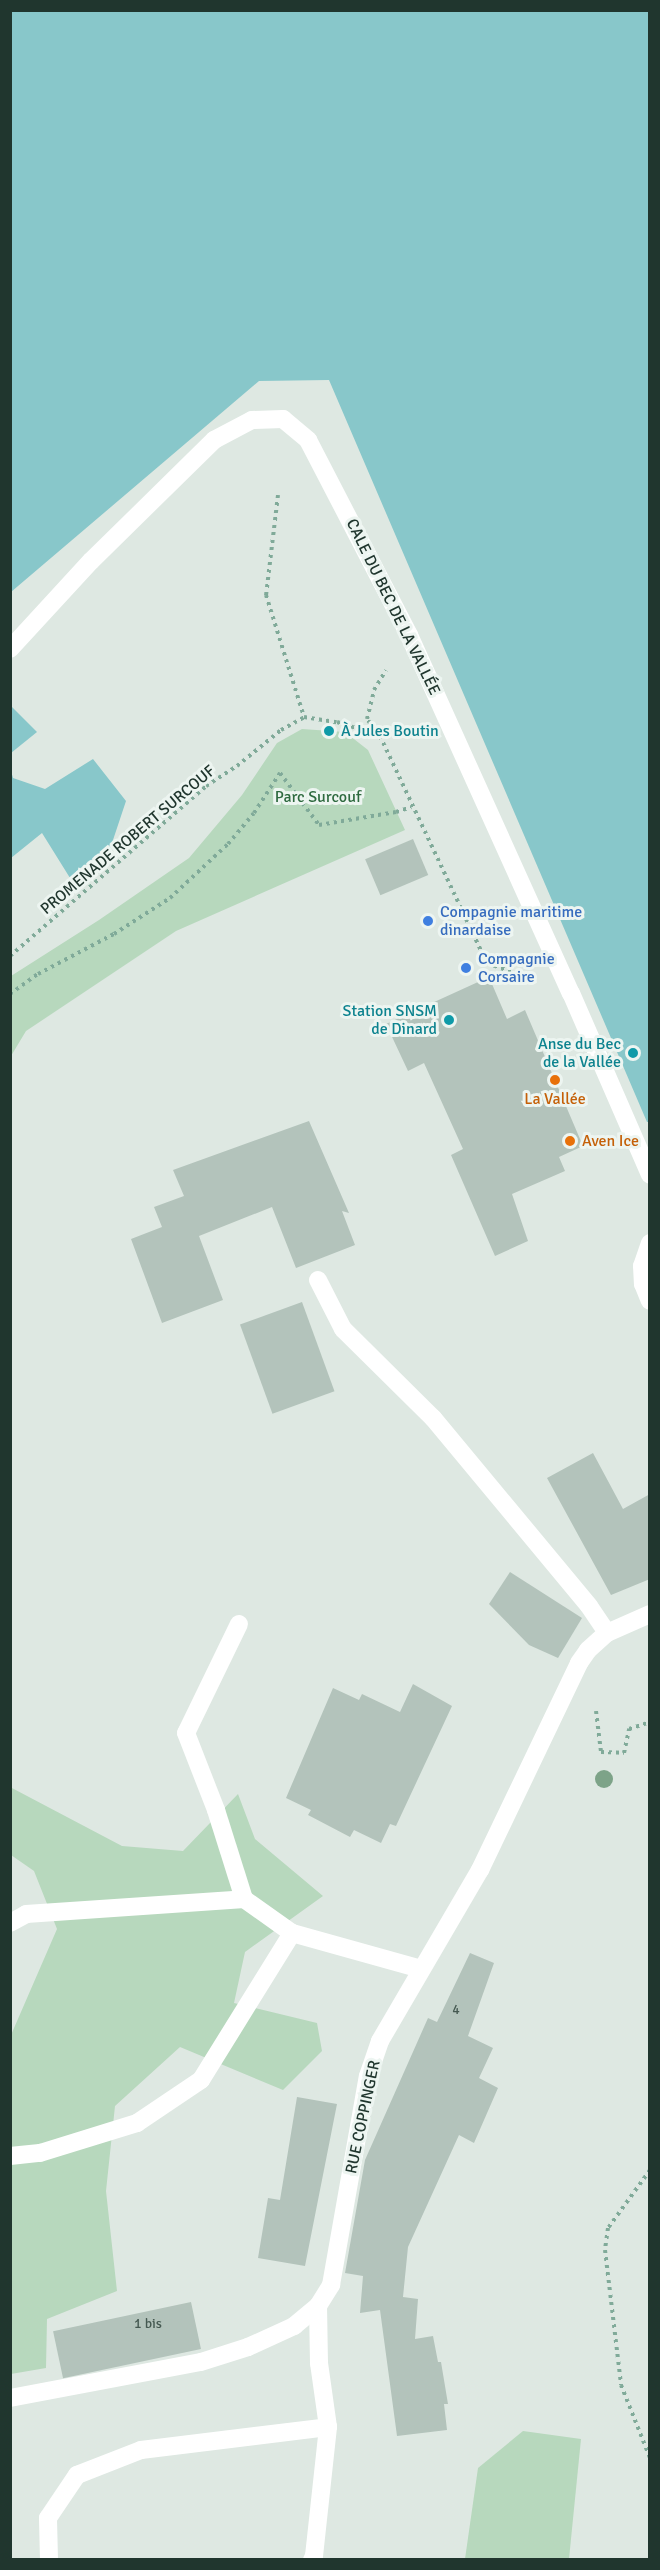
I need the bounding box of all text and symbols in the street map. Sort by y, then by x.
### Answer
street label: CALE DU BEC DE LA VALLÉE [342,516,444,698]
place label: À Jules Boutin [341,721,439,741]
marker: À Jules Boutin [322,724,336,738]
street label: PROMENADE ROBERT SURCOUF [37,761,219,919]
park label: Parc Surcouf [275,787,361,807]
place label: Compagnie maritime dinardaise [440,902,582,940]
marker: Compagnie maritime dinardaise [421,914,435,928]
place label: Compagnie Corsaire [478,949,555,987]
marker: Compagnie Corsaire [459,961,473,975]
place label: Station SNSM de Dinard [343,1001,437,1039]
marker: Station SNSM de Dinard [442,1013,456,1027]
place label: Anse du Bec de la Vallée [538,1034,621,1072]
marker: Anse du Bec de la Vallée [626,1046,640,1060]
marker: La Vallée [548,1073,562,1087]
place label: La Vallée [524,1089,586,1109]
place label: Aven Ice [582,1131,639,1151]
marker: Aven Ice [563,1134,577,1148]
house number: 4 [452,2002,460,2018]
street label: RUE COPPINGER [342,2059,384,2175]
house number: 1 bis [134,2316,162,2332]

